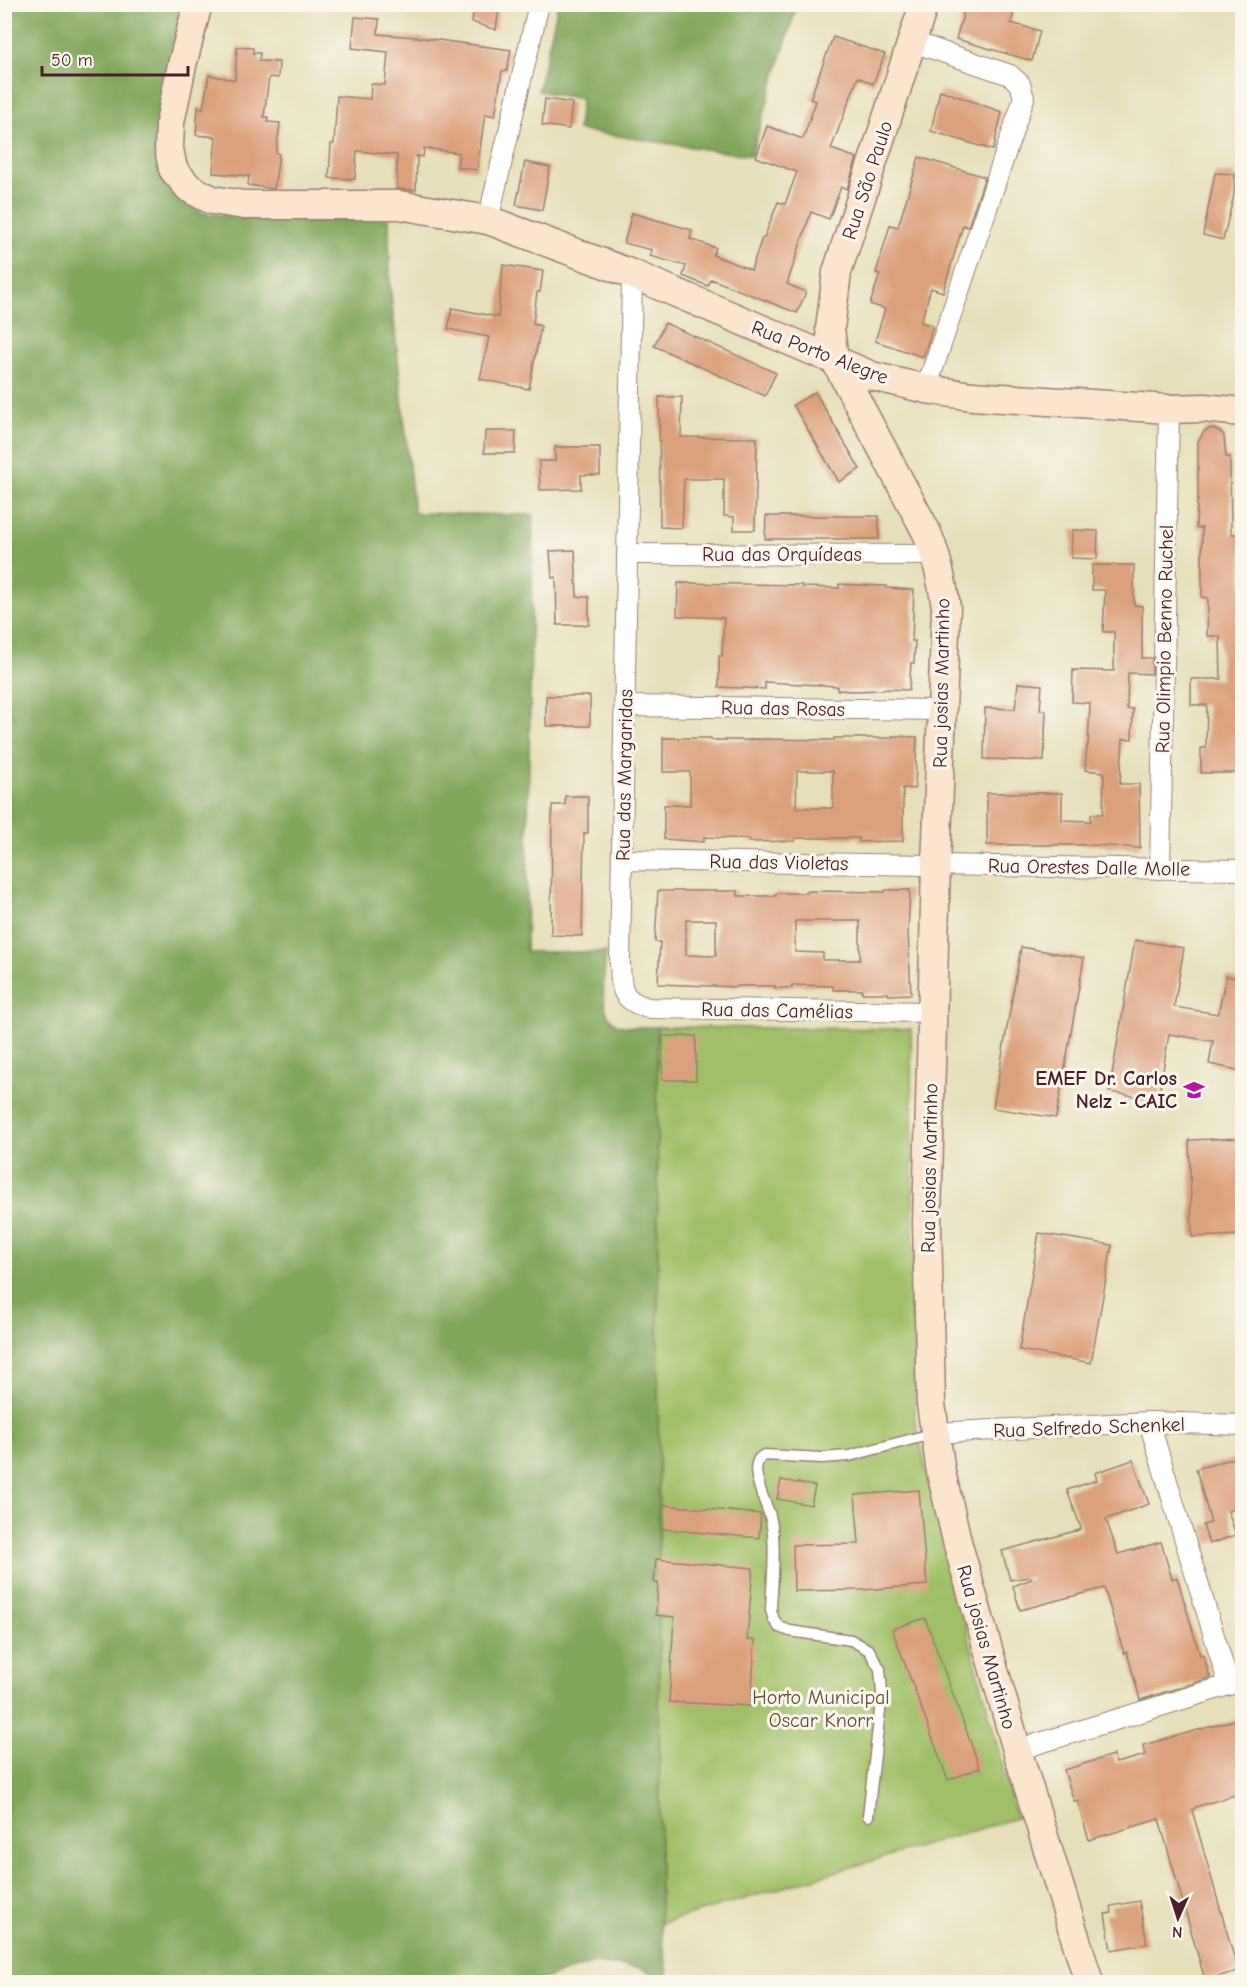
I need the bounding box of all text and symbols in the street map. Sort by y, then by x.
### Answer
scale bar [42,39,188,77]
text: 50 m [51,50,93,71]
street label: Rua São Paulo [837,118,898,242]
street label: Rua Porto Alegre [748,316,891,389]
street label: Rua Olimpio Benno Ruchel [1151,525,1178,753]
street label: Rua das Orquídeas [702,543,862,566]
street label: Rua josias Martinho [929,598,954,768]
street label: Rua das Margaridas [611,689,638,861]
street label: Rua das Rosas [721,696,845,721]
street label: Rua das Violetas [709,850,849,875]
street label: Rua Orestes Dalle Molle [988,854,1190,881]
street label: Rua das Camélias [701,998,853,1023]
place label: EMEF Dr. Carlos Nelz - CAIC [1035,1067,1177,1113]
school or university icon: EMEF Dr. Carlos Nelz - CAIC [1182,1078,1206,1102]
street label: Rua josias Martinho [917,1083,942,1253]
street label: Rua Selfredo Schenkel [993,1413,1185,1442]
street label: Rua josias Martinho [952,1562,1021,1732]
park label: Horto Municipal Oscar Knorr [752,1686,890,1732]
north arrow [1148,1888,1208,1948]
text: N [1172,1923,1183,1941]

